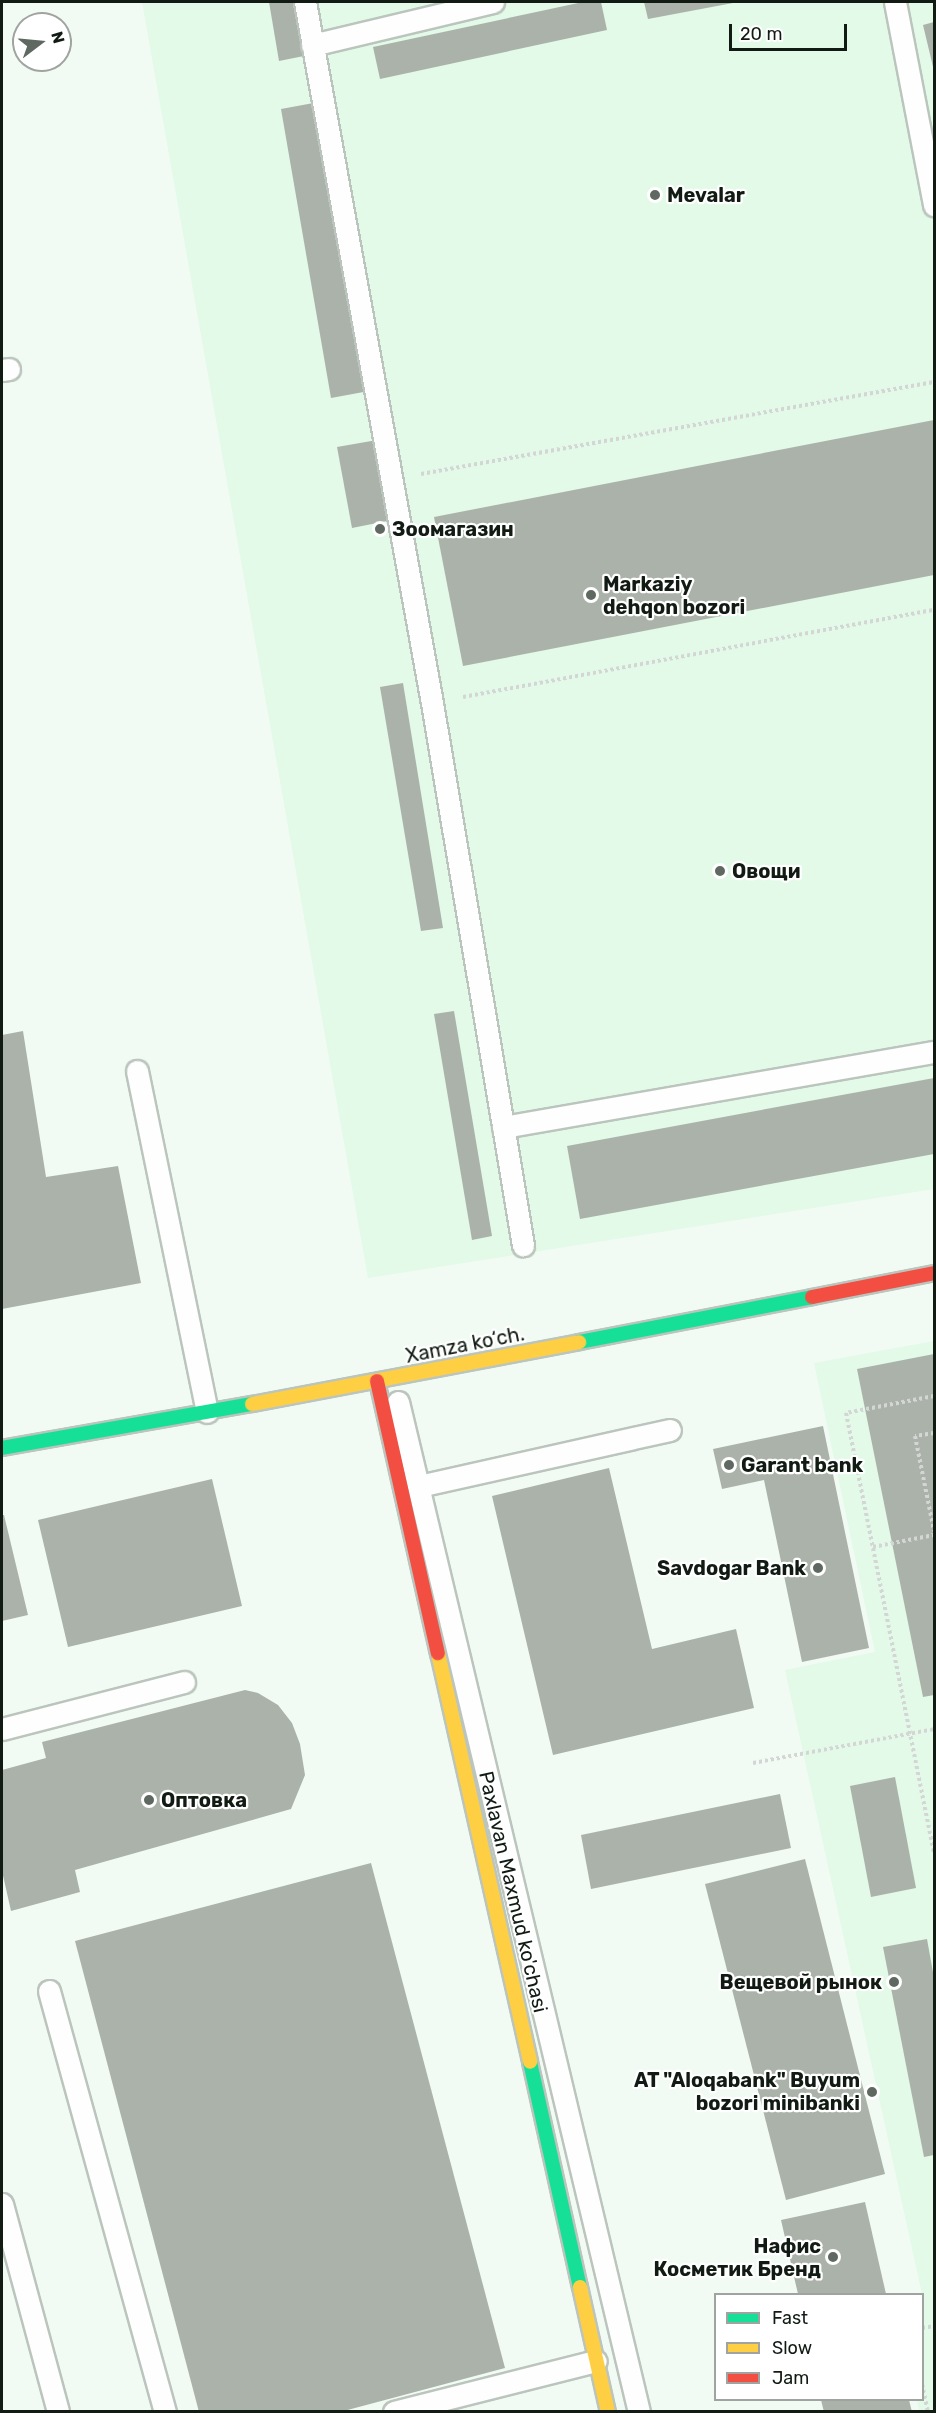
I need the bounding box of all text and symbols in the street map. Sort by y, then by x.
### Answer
north arrow [12,12,72,72]
scale bar [732,12,850,50]
text: 20 m [740,23,782,45]
text: N [47,29,69,46]
place label: Mevalar [667,183,745,207]
marker: Mevalar [648,188,662,202]
place label: Зоомагазин [392,517,514,541]
marker: Зоомагазин [373,522,387,536]
place label: Markaziy dehqon bozori [603,572,745,619]
marker: Markaziy dehqon bozori [584,588,598,602]
place label: Овощи [732,859,800,883]
marker: Овощи [713,864,727,878]
street label: Xamza ko‘ch. [404,1322,526,1368]
place label: Garant bank [741,1453,863,1477]
marker: Garant bank [722,1458,736,1472]
place label: Savdogar Bank [657,1556,806,1580]
marker: Savdogar Bank [811,1561,825,1575]
street label: Paxlavan Maxmud ko'chasi [474,1769,552,2015]
place label: Оптовка [161,1788,247,1812]
marker: Оптовка [142,1793,156,1807]
place label: Вещевой рынок [720,1970,882,1994]
marker: Вещевой рынок [887,1975,901,1989]
place label: AT "Aloqabank" Buyum bozori minibanki [634,2068,860,2115]
marker: AT "Aloqabank" Buyum bozori minibanki [865,2085,879,2099]
place label: Нафис Косметик Бренд [654,2234,821,2281]
marker: Нафис Косметик Бренд [826,2250,840,2264]
legend [714,2293,924,2401]
text: Fast [772,2307,808,2329]
text: Slow [772,2337,812,2359]
text: Jam [772,2367,809,2389]

